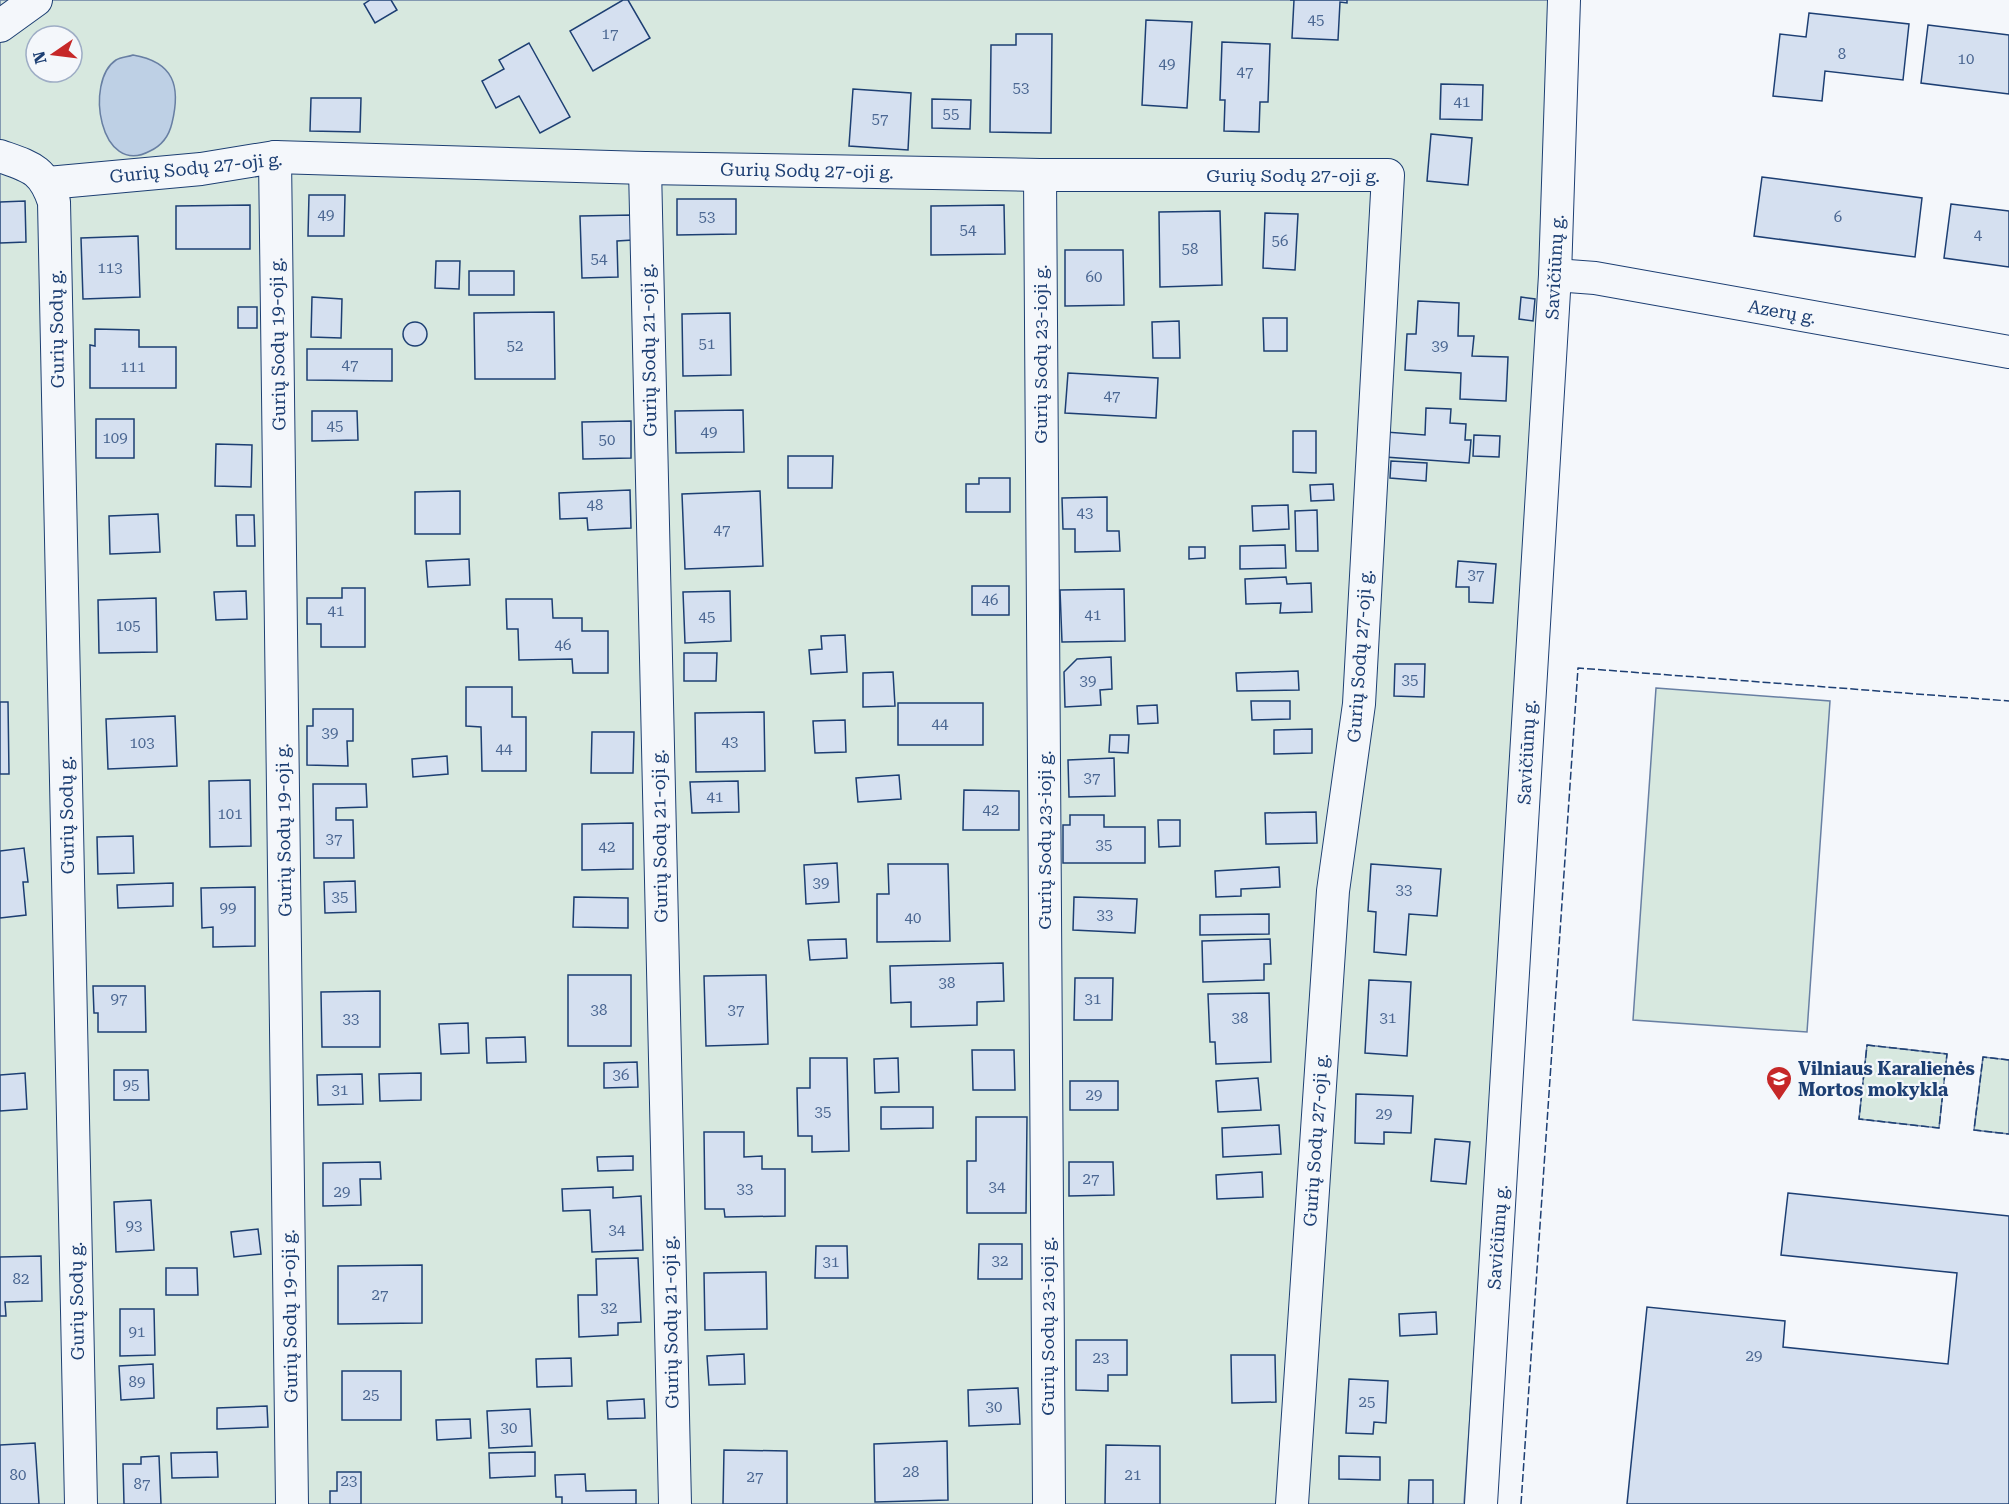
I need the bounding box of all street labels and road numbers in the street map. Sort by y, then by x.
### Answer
street label: Gurių Sodų 27-oji g. [109,148,283,187]
street label: Gurių Sodų 27-oji g. [720,158,894,183]
street label: Gurių Sodų 27-oji g. [1206,165,1380,186]
street label: Savičiūnų g. [1541,214,1568,320]
street label: Gurių Sodų 19-oji g. [265,257,290,431]
street label: Gurių Sodų 21-oji g. [636,263,661,437]
street label: Gurių Sodų 23-ioji g. [1030,264,1051,444]
street label: Gurių Sodų g. [45,269,68,389]
street label: Azerų g. [1746,295,1818,328]
street label: Gurių Sodų 27-oji g. [1343,569,1376,743]
street label: Savičiūnų g. [1513,699,1540,805]
street label: Gurių Sodų 19-oji g. [271,743,296,917]
street label: Gurių Sodų 21-oji g. [647,749,672,923]
street label: Gurių Sodų 23-ioji g. [1034,750,1055,930]
street label: Gurių Sodų g. [55,755,78,875]
street label: Gurių Sodų 27-oji g. [1299,1053,1332,1227]
street label: Savičiūnų g. [1483,1184,1512,1290]
street label: Gurių Sodų 19-oji g. [277,1229,302,1403]
street label: Gurių Sodų 21-oji g. [658,1235,683,1409]
street label: Gurių Sodų 23-ioji g. [1037,1236,1058,1416]
street label: Gurių Sodų g. [65,1241,88,1361]

